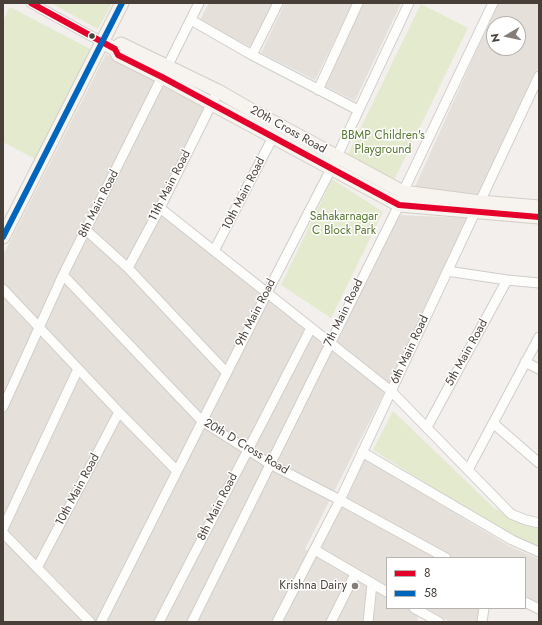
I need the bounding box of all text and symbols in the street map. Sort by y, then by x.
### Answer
north arrow [486,16,526,56]
unlabelled marker [87,31,97,41]
text: N [487,32,504,43]
street label: 20th Cross Road [247,103,329,157]
park label: BBMP Children's Playground [341,129,425,157]
street label: 11th Main Road [146,148,194,224]
street label: 10th Main Road [219,155,269,233]
street label: 8th Main Road [76,168,122,240]
park label: Sahakarnagar C Block Park [310,210,378,238]
street label: 9th Main Road [233,277,279,349]
street label: 7th Main Road [321,277,367,349]
street label: 6th Main Road [388,313,432,387]
street label: 5th Main Road [443,317,491,389]
street label: 20th D Cross Road [201,416,291,478]
street label: 10th Main Road [53,451,103,529]
street label: 8th Main Road [195,471,241,543]
legend [386,557,526,609]
text: 8 [424,564,431,582]
place label: Krishna Dairy [279,579,347,593]
marker: Krishna Dairy [350,581,360,591]
text: 58 [424,584,437,602]

